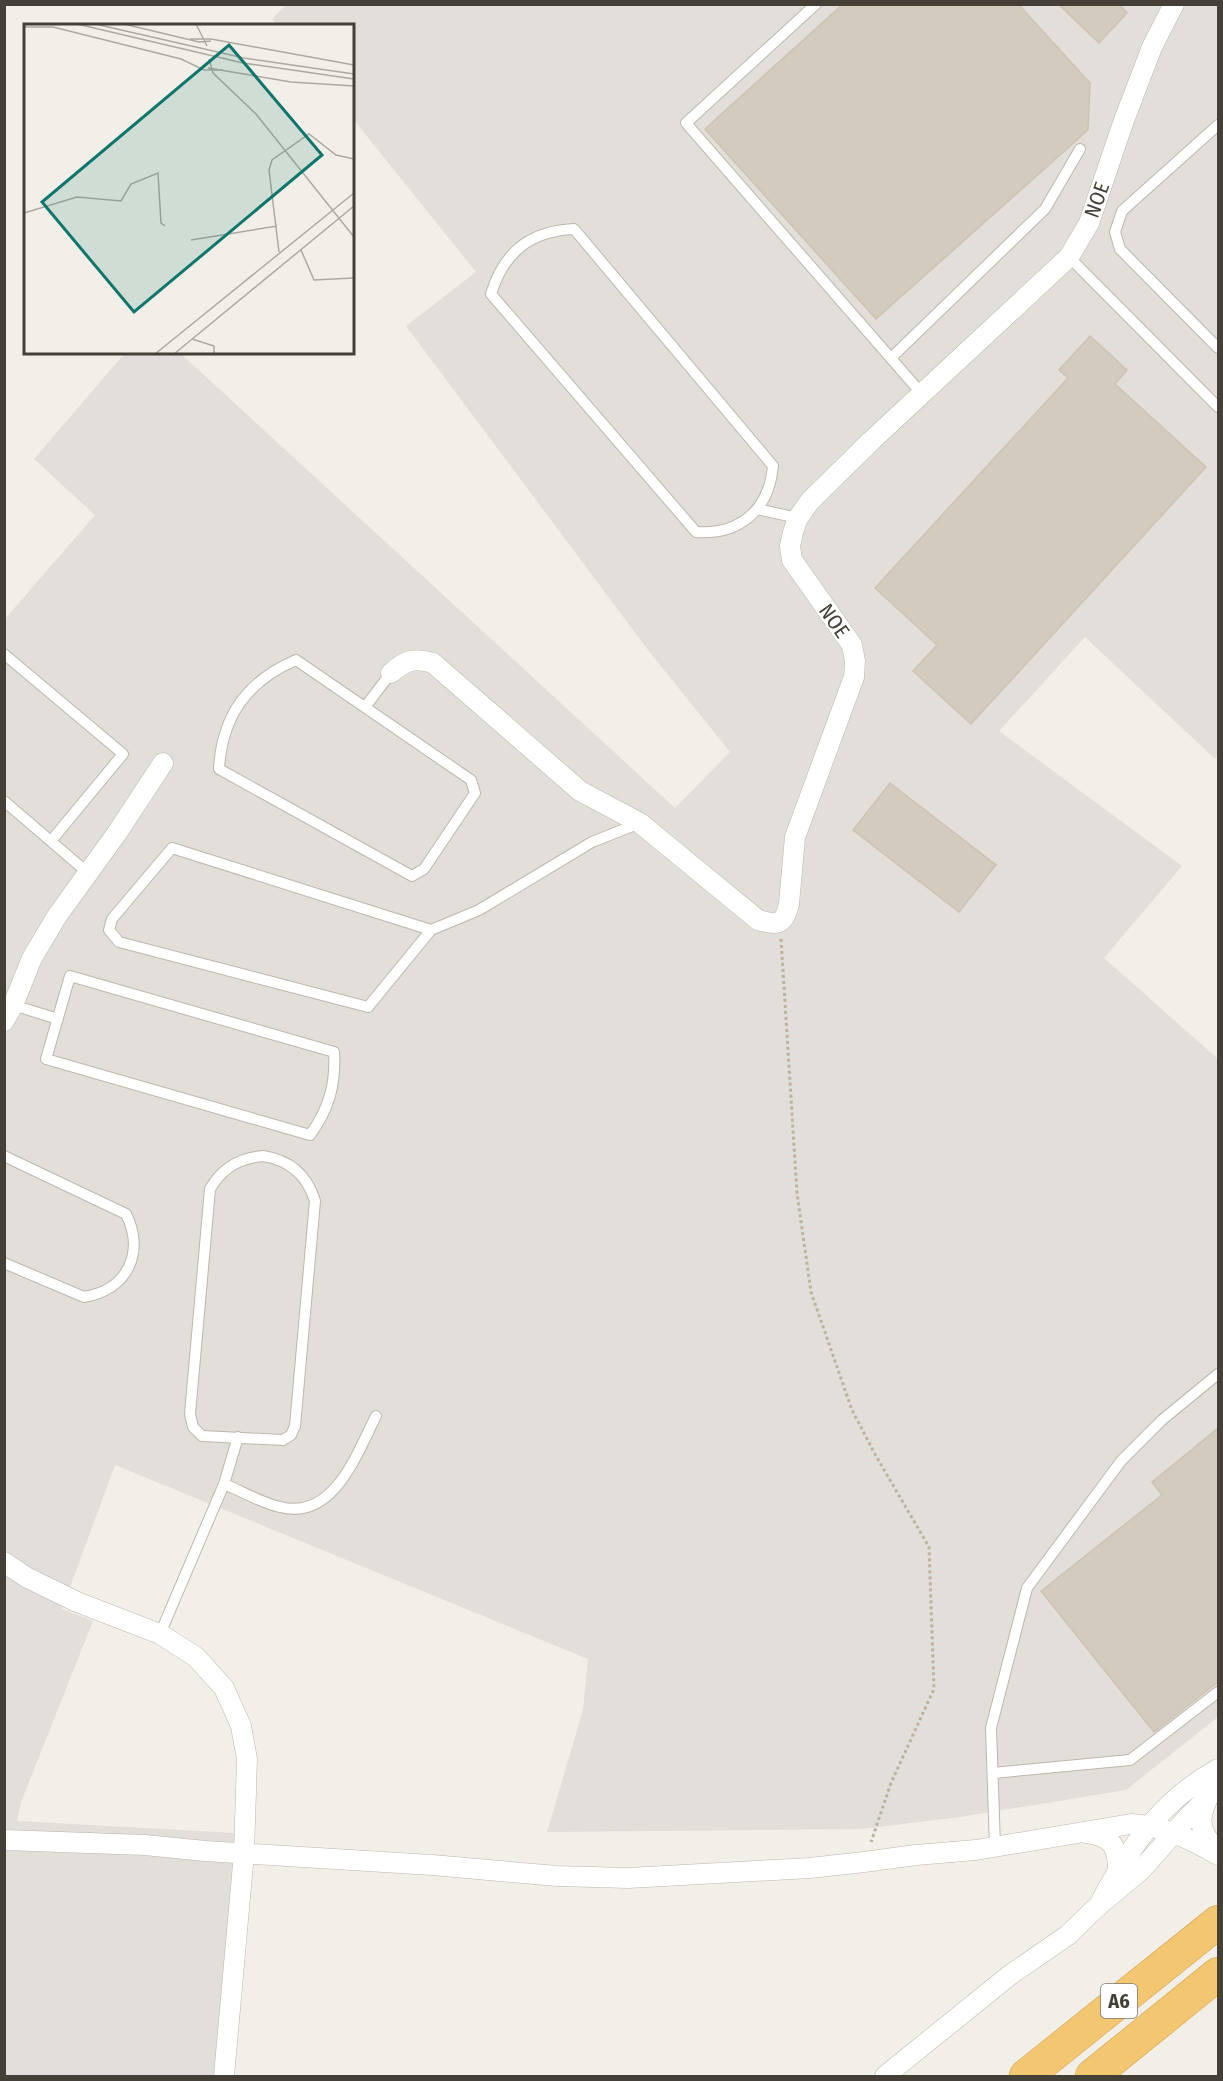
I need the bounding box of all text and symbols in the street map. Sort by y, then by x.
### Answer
inset map [24,24,354,354]
street label: NOE [1079,179,1115,221]
street label: NOE [813,599,855,643]
road number: Α6 [1101,1984,1137,2018]

